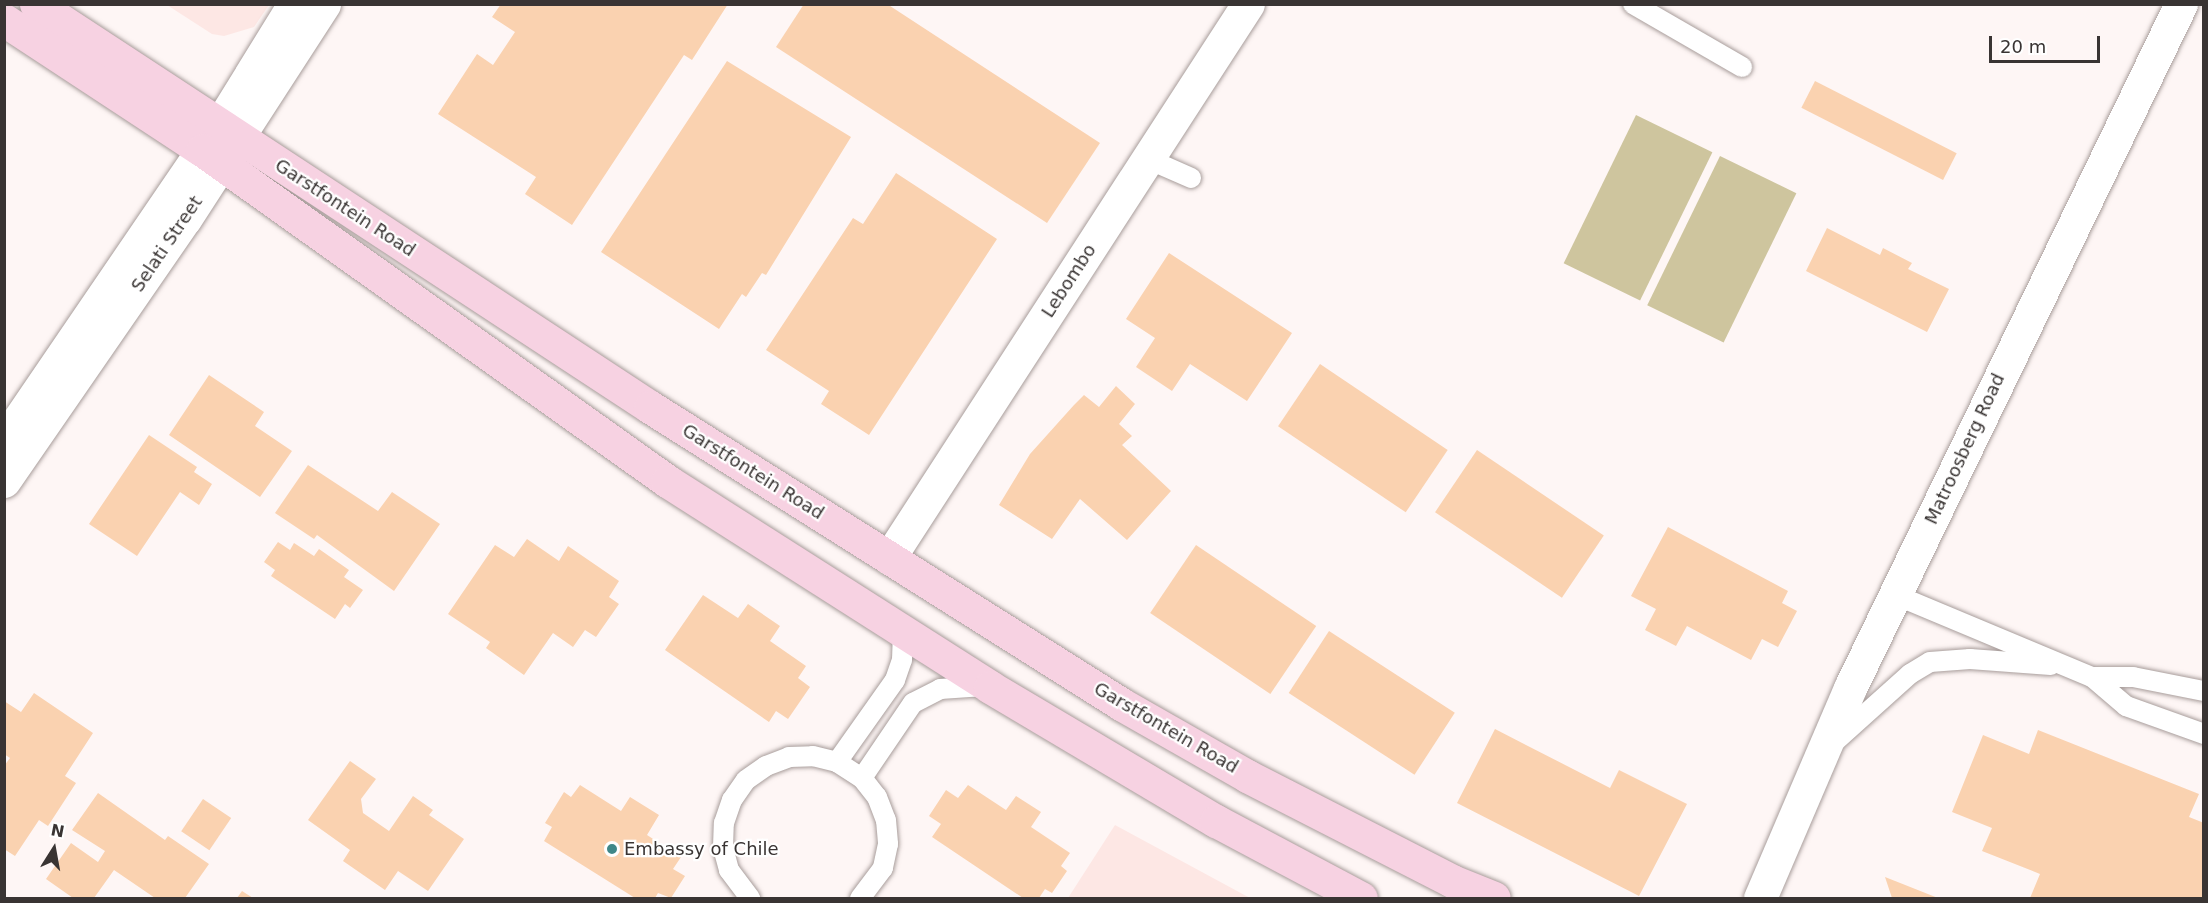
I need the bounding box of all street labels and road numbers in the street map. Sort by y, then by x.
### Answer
street label: Garstfontein Road [271,155,419,261]
street label: Selati Street [127,192,207,296]
street label: Lebombo [1037,240,1101,322]
street label: Matroosberg Road [1921,370,2009,528]
street label: Garstfontein Road [678,420,828,524]
street label: Garstfontein Road [1090,678,1242,778]

